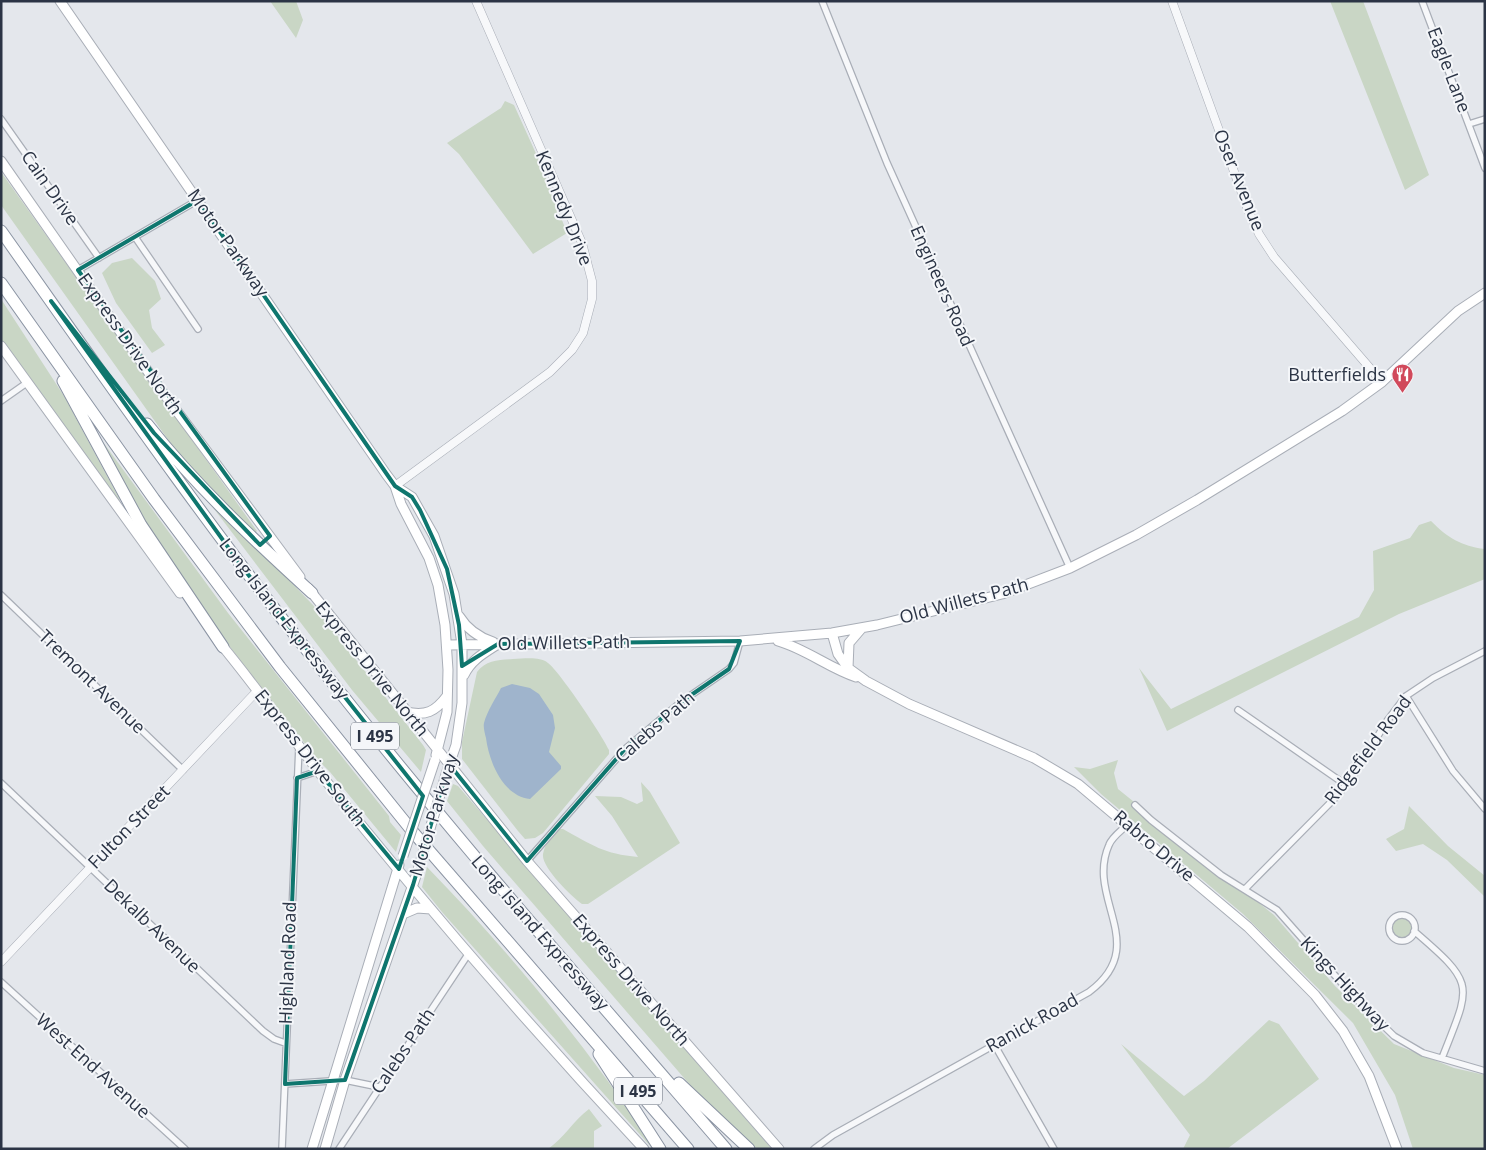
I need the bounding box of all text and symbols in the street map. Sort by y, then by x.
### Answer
street label: Eagle Lane [1423,23,1477,116]
street label: Oser Avenue [1209,125,1271,234]
street label: Cain Drive [16,145,85,229]
street label: Kennedy Drive [531,147,599,269]
street label: Motor Parkway [183,184,276,302]
street label: Engineers Road [905,221,980,350]
street label: Express Drive North [73,268,189,419]
place label: Butterfields [1288,362,1386,386]
restaurant icon: Butterfields [1390,363,1414,394]
street label: Long Island Expressway [214,533,356,705]
street label: Old Willets Path [897,571,1031,629]
street label: Express Drive North [311,596,435,741]
street label: Tremont Avenue [34,624,151,738]
street label: Old Willets Path [498,629,630,655]
street label: Express Drive South [250,684,372,831]
street label: Calebs Path [609,685,699,768]
street label: Ridgefield Road [1318,690,1416,809]
road number: I 495 [351,722,399,749]
street label: Motor Parkway [403,750,463,879]
street label: Fulton Street [82,779,174,874]
street label: Rabro Drive [1109,804,1200,886]
street label: Long Island Expressway [467,850,616,1016]
street label: Dekalb Avenue [99,873,206,978]
street label: Highland Road [273,901,301,1025]
street label: Express Drive North [568,908,696,1050]
street label: Kings Highway [1296,931,1397,1037]
street label: Ranick Road [981,987,1082,1057]
street label: Calebs Path [365,1003,440,1098]
street label: West End Avenue [31,1008,156,1123]
road number: I 495 [614,1078,662,1104]

